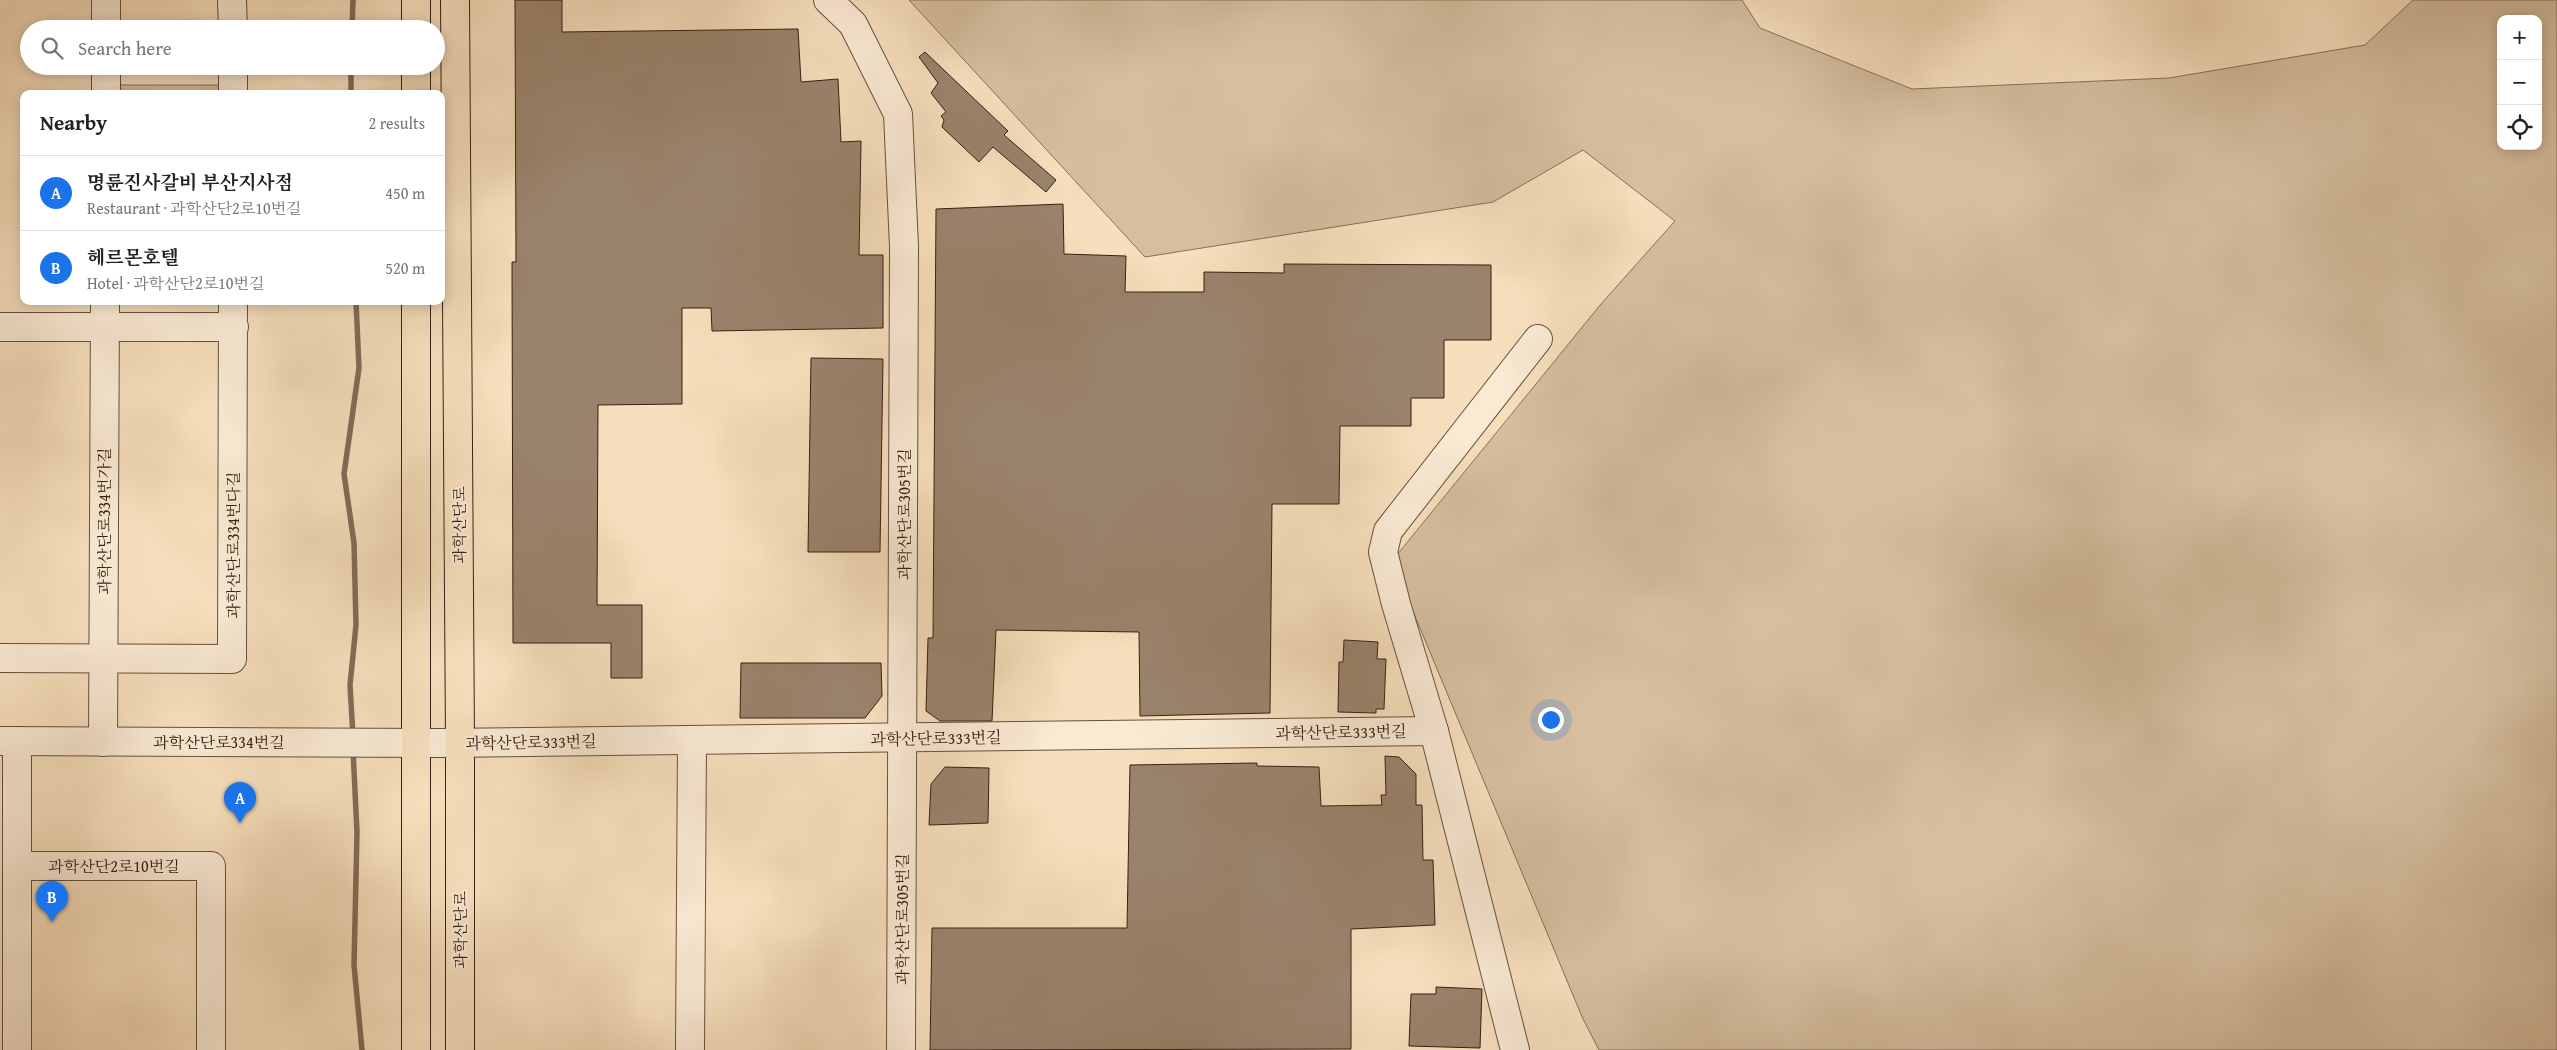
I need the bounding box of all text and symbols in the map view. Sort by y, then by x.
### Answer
map controls [2497,15,2542,150]
button: + [2497,15,2542,60]
search box [20,20,445,75]
icon: search [38,34,66,62]
text: Search here [78,34,172,62]
button: − [2497,60,2542,105]
button: locate [2497,105,2542,150]
text: Nearby [40,107,107,138]
text: 2 results [368,111,425,135]
text: 명륜진사갈비 부산지사점 [87,168,293,196]
text: A [51,181,61,205]
text: 450 m [385,181,425,205]
text: Restaurant · 과학산단2로10번길 [87,196,302,220]
text: 헤르몬호텔 [87,243,179,271]
text: B [51,256,61,280]
text: 520 m [385,256,425,280]
text: Hotel · 과학산단2로10번길 [87,271,264,295]
street label: 과학산단로334번가길 [92,448,116,594]
street label: 과학산단로305번길 [892,448,916,580]
street label: 과학산단로334번다길 [221,472,245,618]
street label: 과학산단로 [447,486,471,564]
your location [1538,707,1564,733]
street label: 과학산단로333번길 [1275,719,1407,745]
street label: 과학산단로333번길 [870,725,1002,751]
street label: 과학산단로333번길 [465,729,597,755]
street label: 과학산단로334번길 [153,730,285,754]
pin: A [224,782,256,823]
street label: 과학산단로305번길 [890,853,914,985]
street label: 과학산단2로10번길 [48,854,180,878]
pin: B [36,881,68,922]
street label: 과학산단로 [448,891,472,969]

